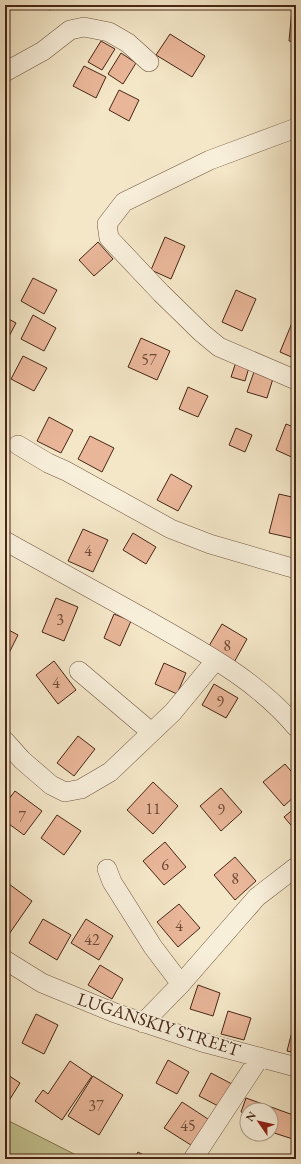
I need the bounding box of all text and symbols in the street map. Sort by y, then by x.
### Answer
house number: 57 [141,349,157,370]
house number: 4 [84,540,92,561]
house number: 3 [56,609,64,630]
house number: 8 [223,635,231,656]
house number: 4 [52,672,60,693]
house number: 9 [216,691,224,712]
house number: 11 [145,798,161,819]
house number: 9 [217,799,225,820]
house number: 7 [18,806,26,827]
house number: 6 [161,854,169,875]
house number: 8 [231,868,239,889]
house number: 4 [175,915,183,936]
house number: 42 [84,929,100,950]
street label: LUGANSKIY STREET [75,987,244,1061]
house number: 37 [88,1095,104,1116]
north arrow [239,1102,279,1142]
text: N [242,1109,259,1124]
house number: 45 [180,1115,196,1136]

